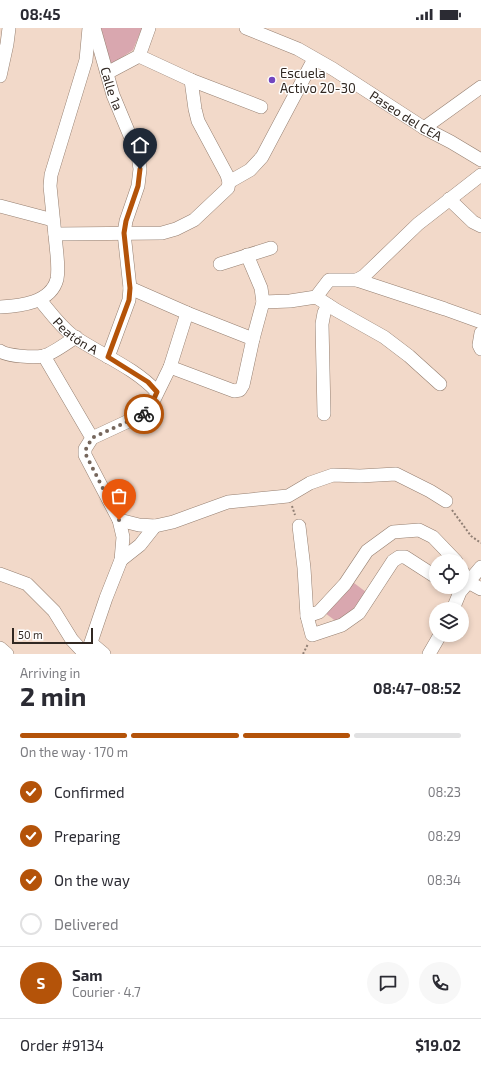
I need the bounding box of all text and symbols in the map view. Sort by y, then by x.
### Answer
text: 08:45 [20,5,61,23]
street label: Calle 1a [97,65,126,112]
place label: Escuela Activo 20-30 [280,65,356,96]
marker: Escuela Activo 20-30 [267,75,277,85]
street label: Paseo del CEA [367,87,445,144]
pin [123,128,157,169]
icon: home [129,134,151,156]
street label: Peatón A [50,314,101,358]
courier [124,394,164,434]
icon: bike [133,403,155,425]
pin [102,479,136,520]
icon: bag [108,485,130,507]
map controls [429,554,469,642]
button: locate [429,554,469,594]
button: layers [429,602,469,642]
scale bar [12,626,93,645]
text: 50 m [18,628,43,641]
text: Arriving in [20,665,80,681]
text: 08:47–08:52 [373,679,461,697]
text: 2 min [20,680,86,711]
text: On the way · 170 m [20,744,128,760]
icon: check [20,781,42,803]
text: Confirmed [54,783,125,801]
text: 08:23 [428,784,461,800]
icon: check [20,825,42,847]
text: Preparing [54,827,120,845]
text: 08:29 [427,828,461,844]
icon: check [20,869,42,891]
text: On the way [54,871,130,889]
text: 08:34 [427,872,461,888]
text: Delivered [54,915,119,933]
button: chat [367,962,409,1004]
button: phone [419,962,461,1004]
text: Sam [72,966,103,984]
text: S [37,974,45,992]
text: Courier · 4.7 [72,984,141,1000]
text: Order #9134 [20,1036,104,1054]
text: $19.02 [415,1036,461,1054]

